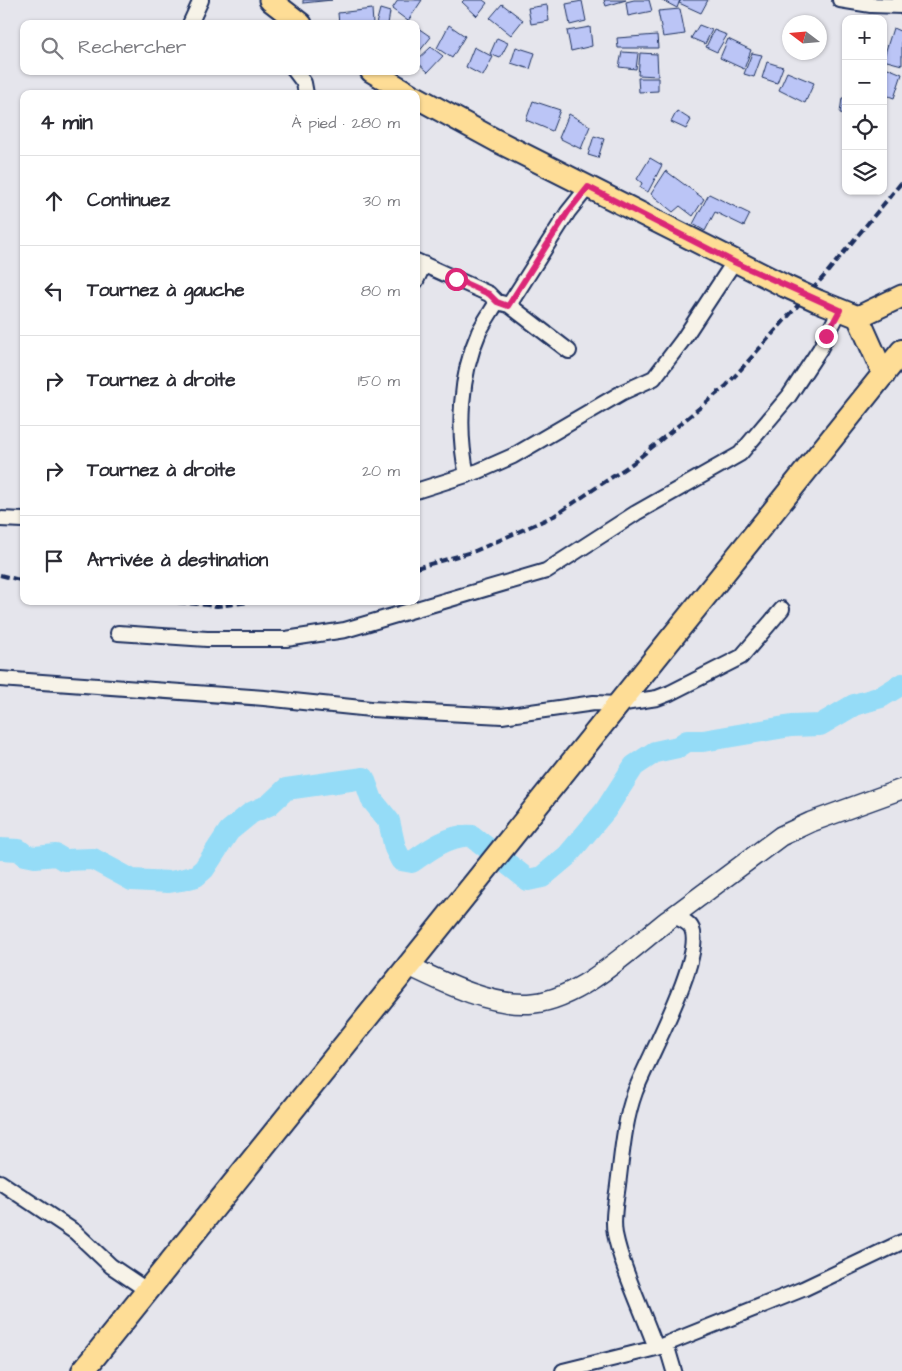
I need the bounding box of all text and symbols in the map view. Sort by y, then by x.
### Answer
north arrow [782,15,827,60]
map controls [842,15,887,195]
button: + [842,15,887,60]
search box [20,20,420,75]
icon: search [38,34,66,62]
text: Rechercher [78,34,186,61]
button: − [842,60,887,105]
button: locate [842,105,887,150]
text: 4 min [40,108,93,137]
text: À pied · 280 m [292,112,400,134]
button: layers [842,150,887,195]
icon: ahead [40,187,68,215]
text: Continuez [87,187,170,214]
text: 30 m [363,190,400,212]
route start [445,268,468,291]
icon: left [40,277,68,305]
text: Tournez à gauche [87,277,245,304]
text: 80 m [361,280,400,302]
route end [815,325,838,348]
icon: right [40,367,68,395]
text: Tournez à droite [87,367,235,394]
text: 150 m [358,370,400,392]
icon: right [40,457,68,485]
text: Tournez à droite [87,457,235,484]
text: 20 m [362,460,400,482]
icon: arrive [40,547,68,575]
text: Arrivée à destination [87,547,268,574]

